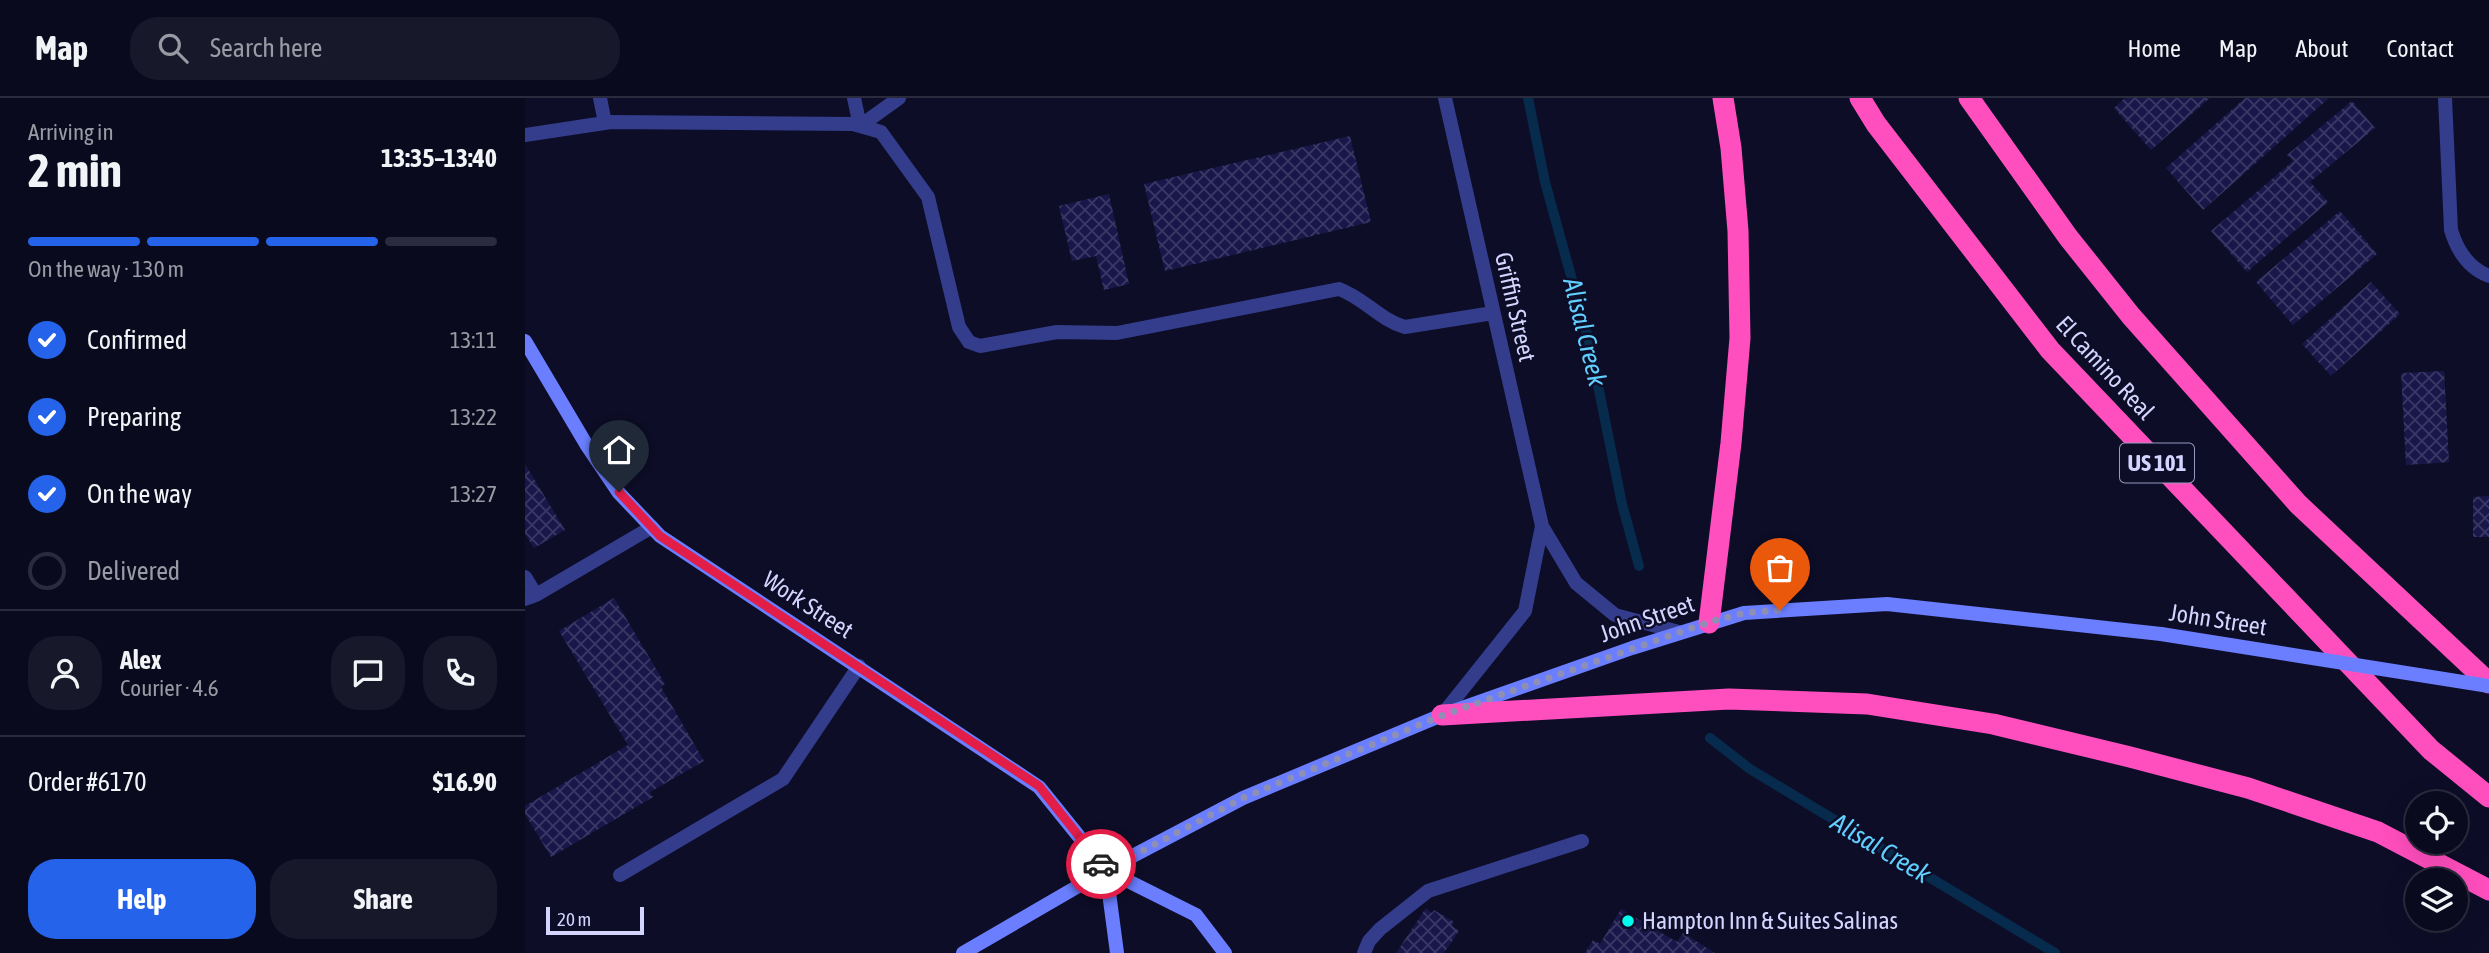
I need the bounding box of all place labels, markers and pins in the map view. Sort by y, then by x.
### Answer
pin [589,420,649,492]
pin [1750,538,1810,610]
place label: Hampton Inn & Suites Salinas [1642,907,1898,934]
marker: Hampton Inn & Suites Salinas [1620,913,1636,929]

